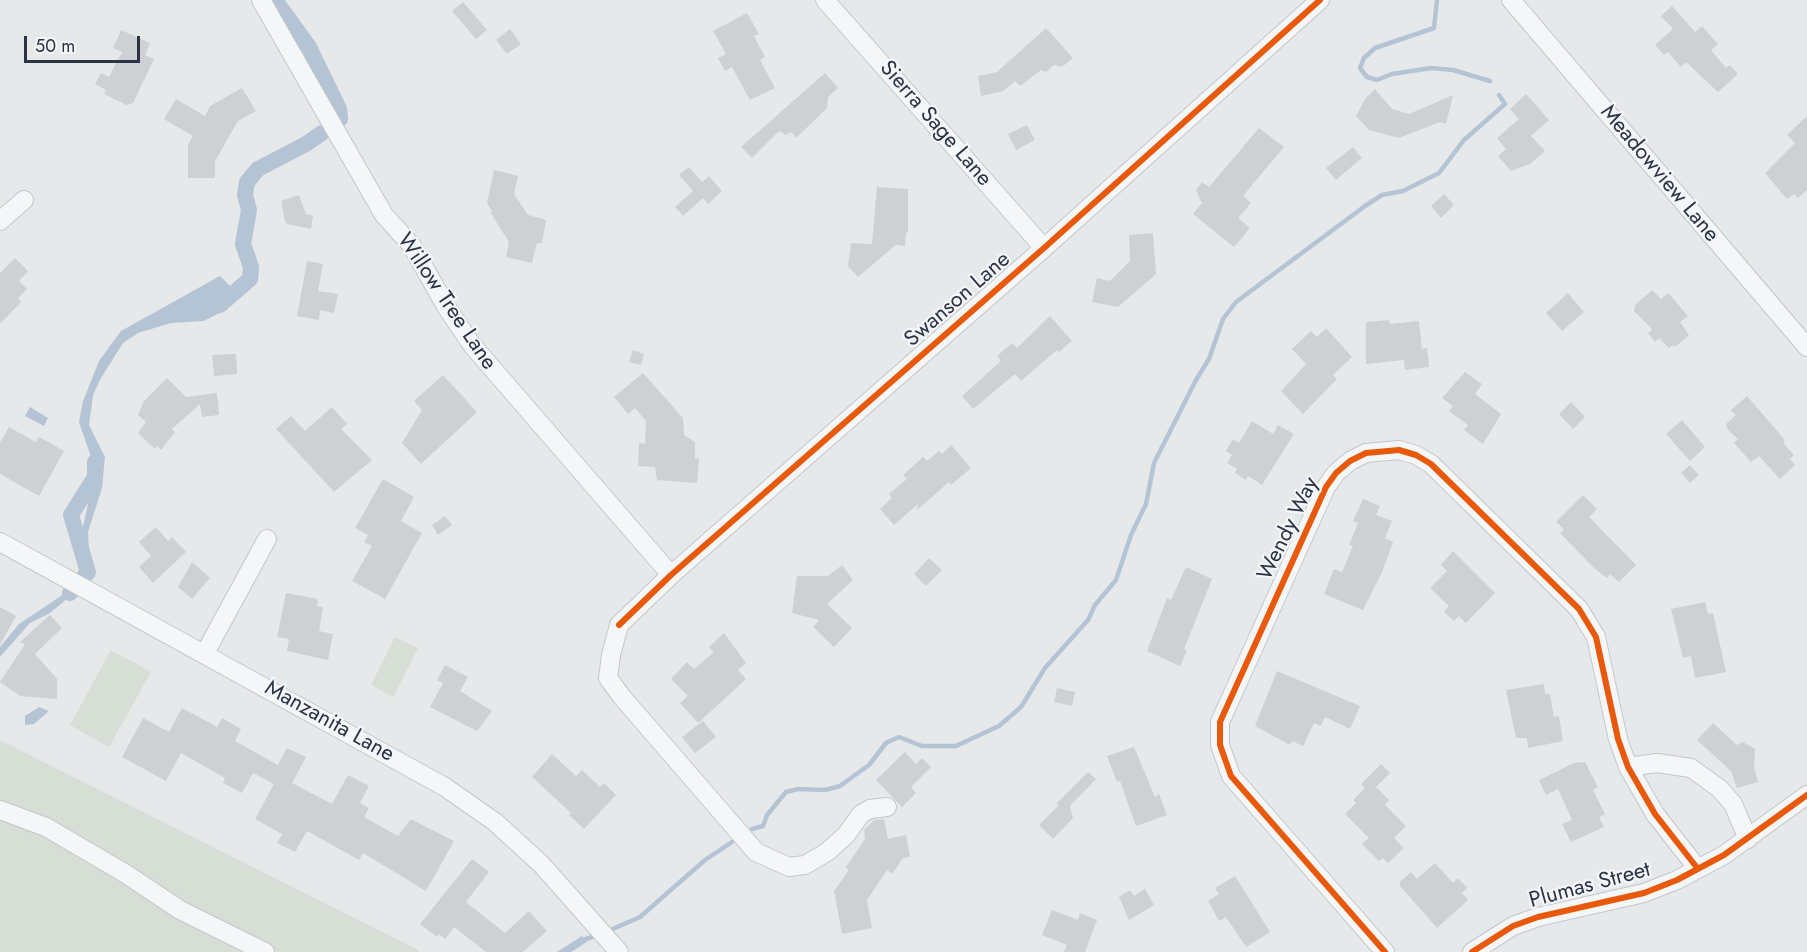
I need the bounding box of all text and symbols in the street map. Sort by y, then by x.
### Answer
scale bar [27,24,142,62]
text: 50 m [35,33,75,59]
street label: Sierra Sage Lane [873,56,997,192]
street label: Meadowview Lane [1594,100,1724,248]
street label: Willow Tree Lane [391,229,501,375]
street label: Swanson Lane [900,247,1016,353]
street label: Wendy Way [1253,473,1325,585]
street label: Manzanita Lane [260,676,398,768]
street label: Plumas Street [1527,857,1653,915]

